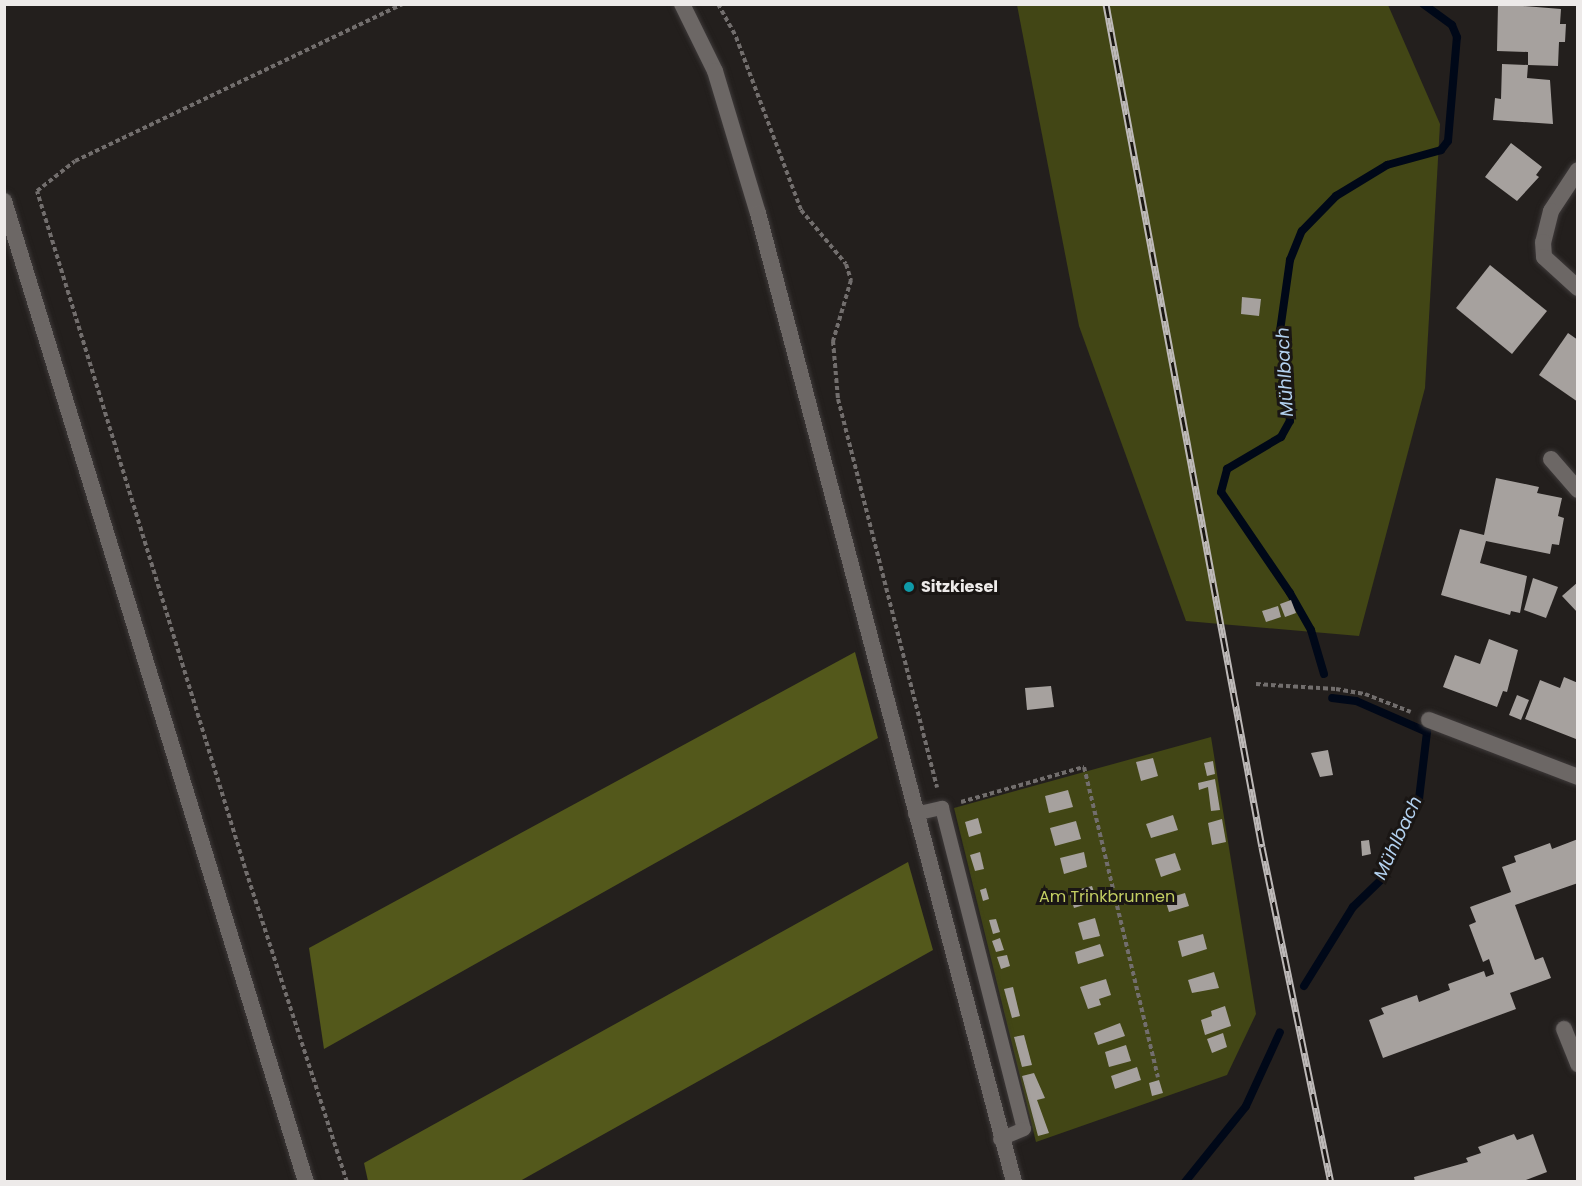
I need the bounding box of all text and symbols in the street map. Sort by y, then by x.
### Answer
water label: Mühlbach [1272,327,1298,417]
place label: Sitzkiesel [921,577,998,597]
marker: Sitzkiesel [902,580,916,594]
water label: Mühlbach [1369,793,1427,883]
park label: Am Trinkbrunnen [1039,887,1175,907]

